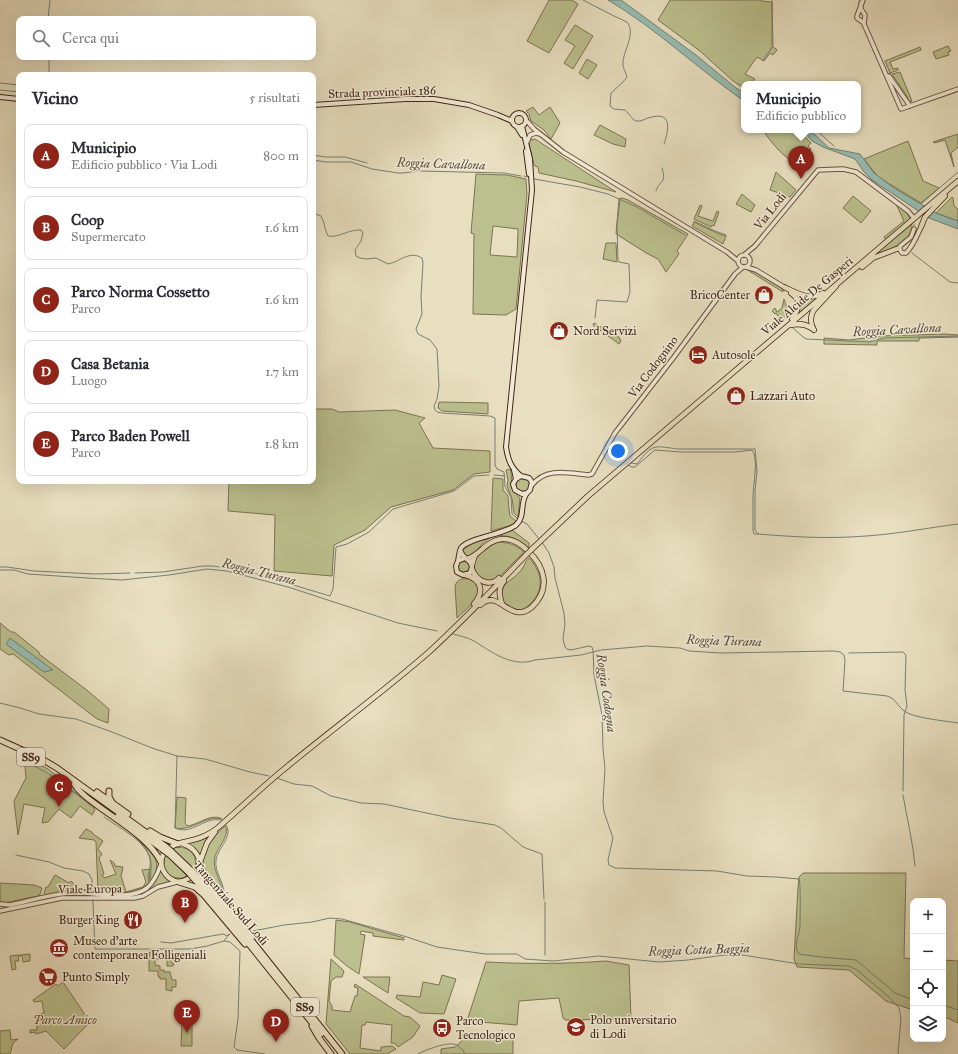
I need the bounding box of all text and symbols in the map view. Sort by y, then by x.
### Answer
search box [16,16,316,60]
icon: search [30,27,52,49]
text: Cerca qui [62,29,119,47]
popup [741,81,861,133]
street label: Strada provinciale 186 [328,83,437,101]
text: Vicino [32,88,78,109]
text: 5 risultati [249,90,300,106]
text: Municipio [756,90,821,108]
text: Edificio pubblico [756,108,846,124]
text: Municipio [71,139,136,157]
pin: A [788,146,814,179]
text: A [42,148,50,164]
text: 800 m [263,148,299,164]
water label: Roggia Cavallona [395,154,486,174]
text: Edificio pubblico · Via Lodi [71,157,217,173]
street label: Via Lodi [750,189,790,233]
text: Coop [71,211,104,229]
text: B [42,220,50,236]
text: 1.6 km [265,220,299,236]
text: Supermercato [71,229,146,245]
street label: Viale Alcide De Gasperi [758,253,856,339]
text: Parco Norma Cossetto [71,283,210,301]
shop icon: BricoCenter [753,284,775,306]
place label: BricoCenter [690,288,750,302]
text: C [42,292,50,308]
text: 1.6 km [265,292,299,308]
text: Parco [71,301,101,317]
shop icon: Nord Servizi [548,320,570,342]
water label: Roggia Cavallona [851,320,942,340]
place label: Nord Servizi [573,324,637,338]
street label: Via Codognino [625,333,682,402]
hotel icon: Autosole [687,344,709,366]
place label: Autosole [711,348,755,362]
text: Casa Betania [71,355,149,373]
text: D [41,364,51,380]
text: 1.7 km [265,364,299,380]
text: Luogo [71,373,107,389]
shop icon: Lazzari Auto [725,385,747,407]
place label: Lazzari Auto [750,389,815,403]
text: Parco Baden Powell [71,427,190,445]
text: E [41,436,51,452]
text: 1.8 km [264,436,299,452]
your location [608,441,628,461]
text: Parco [71,445,101,461]
water label: Roggia Turana [219,555,298,589]
water label: Roggia Turana [685,632,762,650]
water label: Roggia Codogna [592,651,619,734]
road number: SS9 [17,748,45,766]
pin: C [46,774,72,807]
street label: Tangenziale Sud Lodi [190,858,272,949]
street label: Viale Europa [57,881,123,897]
pin: B [172,890,198,923]
map controls [910,898,946,1042]
button: + [910,898,946,934]
restaurant icon: Burger King [122,909,144,931]
place label: Burger King [59,913,119,928]
place label: Museo d’arte contemporanea Folligeniali [73,934,207,963]
button: − [910,934,946,970]
museum icon: Museo d’arte contemporanea Folligeniali [48,937,70,959]
water label: Roggia Cotta Baggia [647,940,750,960]
supermarket icon: Punto Simply [37,966,59,988]
place label: Punto Simply [62,970,130,984]
button: locate [910,970,946,1006]
road number: SS9 [291,998,319,1016]
pin: E [174,1000,200,1033]
button: layers [910,1006,946,1042]
pin: D [263,1009,289,1042]
park label: Parco Amico [33,1013,97,1027]
place label: Polo universitario di Lodi [590,1013,677,1041]
place label: Parco Tecnologico [456,1014,515,1043]
school or university icon: Polo universitario di Lodi [565,1016,587,1038]
bus stop icon: Parco Tecnologico [431,1017,453,1039]

